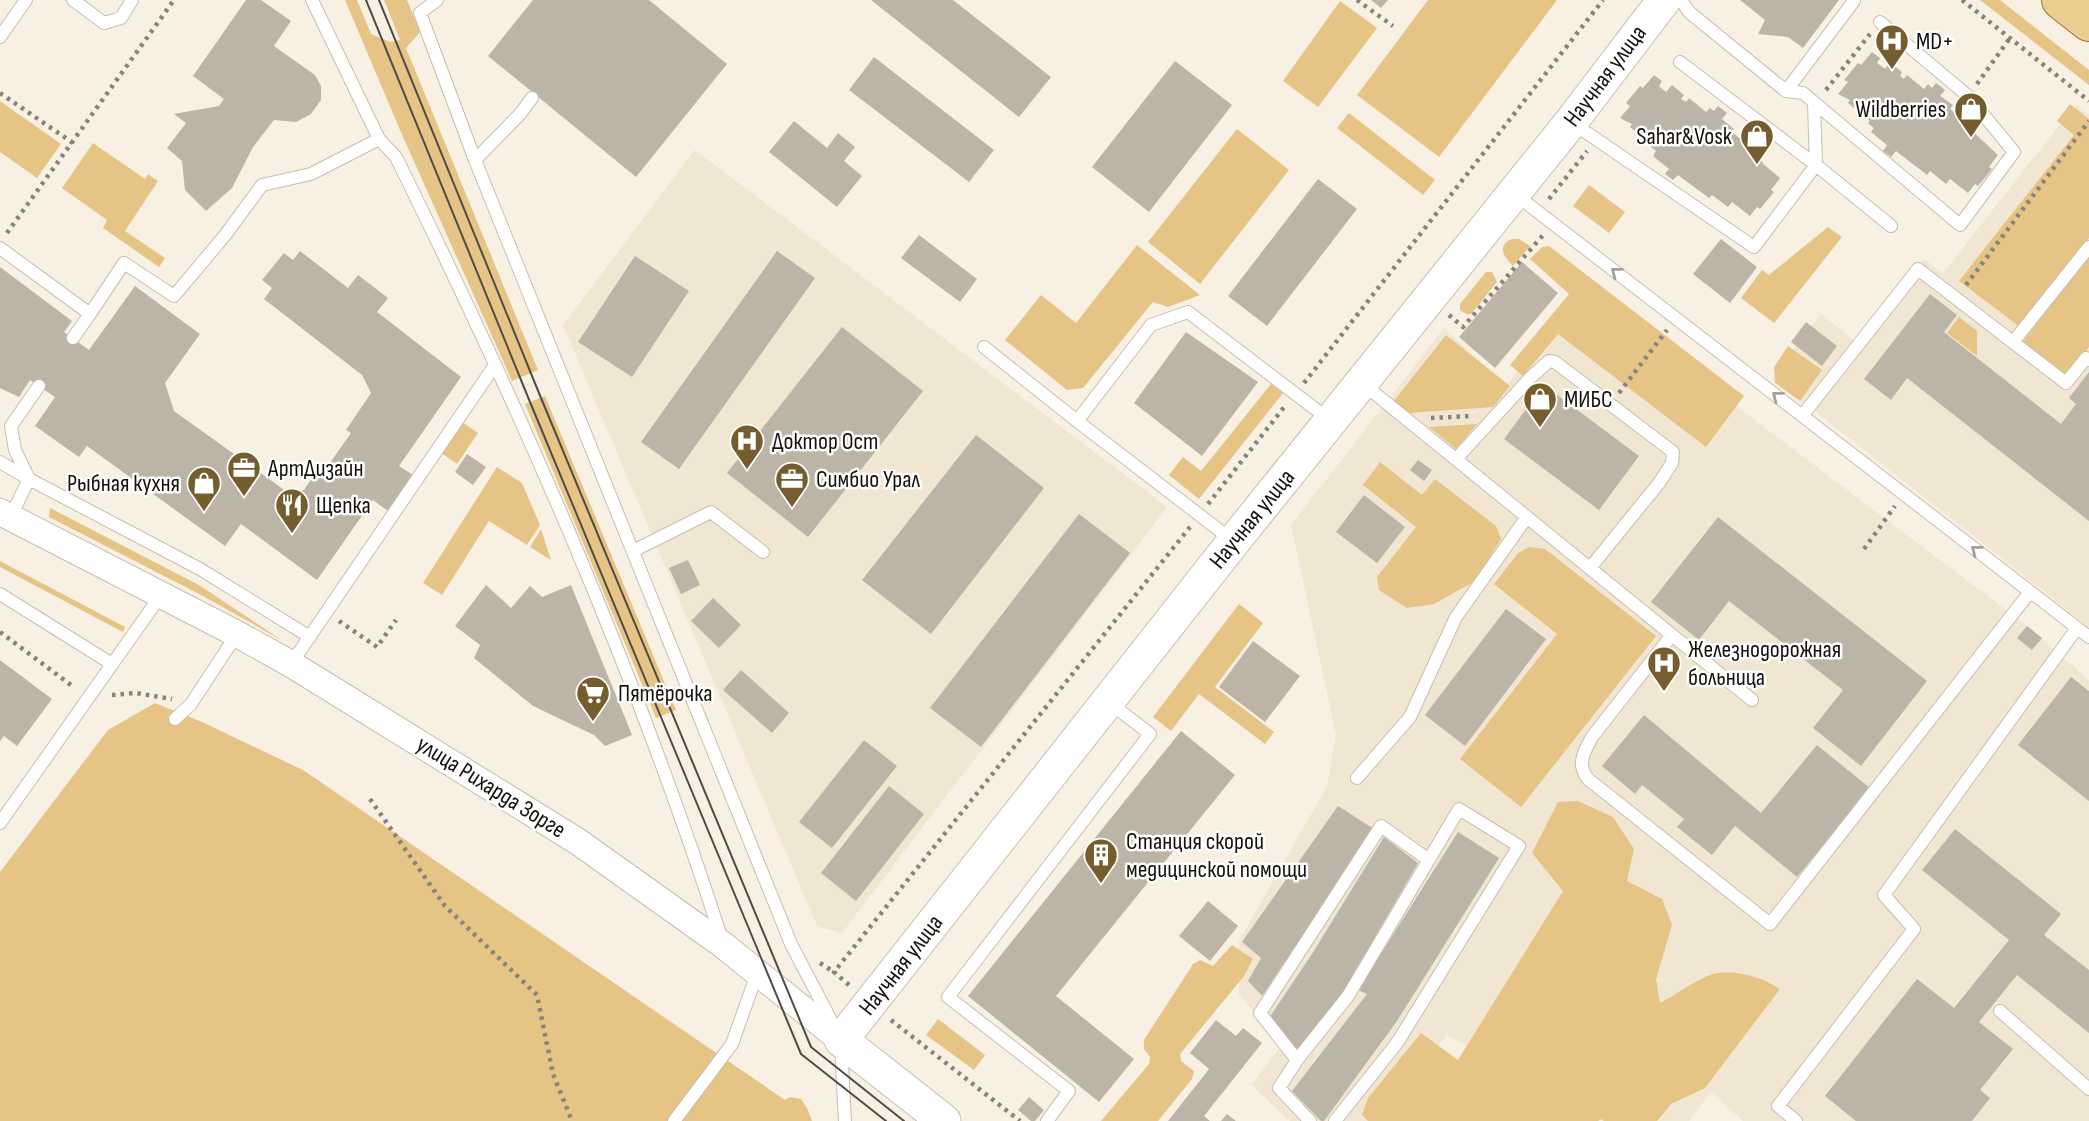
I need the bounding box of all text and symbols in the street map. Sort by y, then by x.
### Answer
street label: Научная улица [1557,19,1653,133]
hospital icon: MD+ [1873,22,1911,71]
place label: MD+ [1916,27,1954,56]
shop icon: Wildberries [1952,90,1990,139]
place label: Wildberries [1855,95,1946,124]
shop icon: Sahar&Vosk [1738,117,1776,166]
place label: Sahar&Vosk [1636,122,1732,151]
one-way arrow [1611,268,1624,281]
shop icon: МИБС [1521,380,1559,429]
place label: МИБС [1564,385,1613,414]
one-way arrow [1772,392,1784,405]
hospital icon: Доктор Ост [728,422,766,471]
place label: Доктор Ост [772,427,878,456]
office icon: АртДизайн [225,449,263,498]
place label: АртДизайн [267,454,363,483]
office icon: Симбио Урал [773,460,811,509]
street label: Научная улица [1203,463,1301,575]
shop icon: Рыбная кухня [185,464,223,513]
place label: Симбио Урал [816,465,920,494]
place label: Рыбная кухня [67,469,180,498]
restaurant icon: Щепка [273,486,311,535]
place label: Щепка [316,491,371,520]
one-way arrow [1972,545,1984,558]
place label: Железнодорожная больница [1688,635,1841,692]
hospital icon: Железнодорожная больница [1645,644,1683,693]
supermarket icon: Пятёрочка [574,674,612,723]
place label: Пятёрочка [618,679,712,708]
street label: улица Рихарда Зорге [411,729,571,845]
place label: Станция скорой медицинской помощи [1126,827,1307,884]
building icon: Станция скорой медицинской помощи [1082,836,1120,885]
street label: Научная улица [853,909,949,1021]

